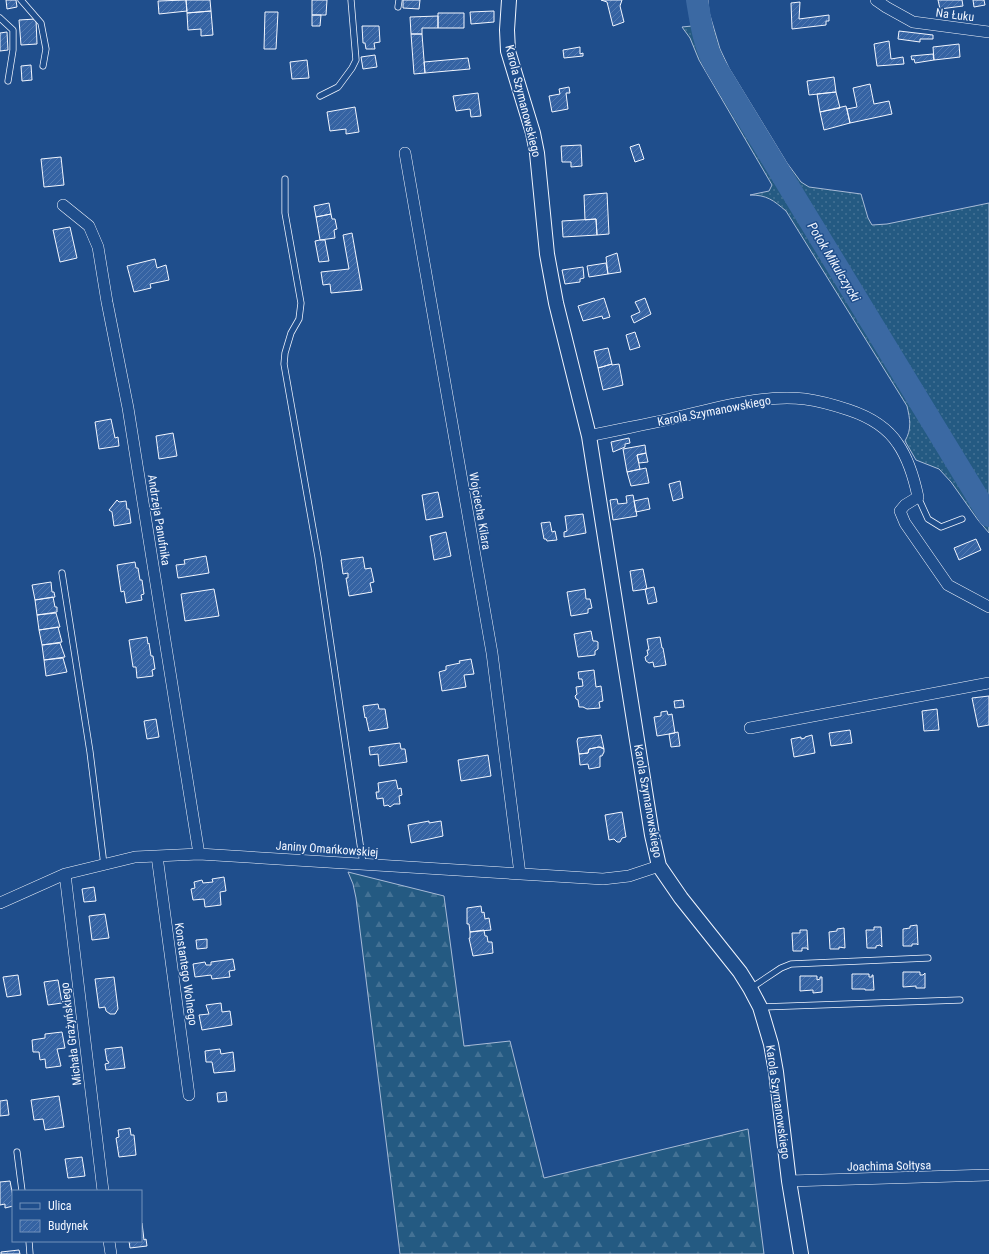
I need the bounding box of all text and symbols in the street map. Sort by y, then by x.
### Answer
street label: Na Łuku [935,6,975,24]
street label: Karola Szymanowskiego [502,43,544,159]
water label: Potok Mikulczycki [804,220,864,304]
street label: Karola Szymanowskiego [656,393,772,429]
street label: Wojciecha Kilara [466,471,494,551]
street label: Andrzeja Panufnika [145,474,173,567]
street label: Karola Szymanowskiego [631,743,665,859]
street label: Janiny Omańkowskiej [275,838,379,860]
street label: Konstantego Wolnego [172,922,200,1026]
street label: Michała Grażyńskiego [58,982,84,1086]
street label: Karola Szymanowskiego [763,1044,793,1160]
street label: Joachima Sołtysa [847,1158,931,1174]
legend [12,1190,142,1242]
text: Ulica [48,1199,72,1213]
text: Budynek [48,1219,89,1233]

